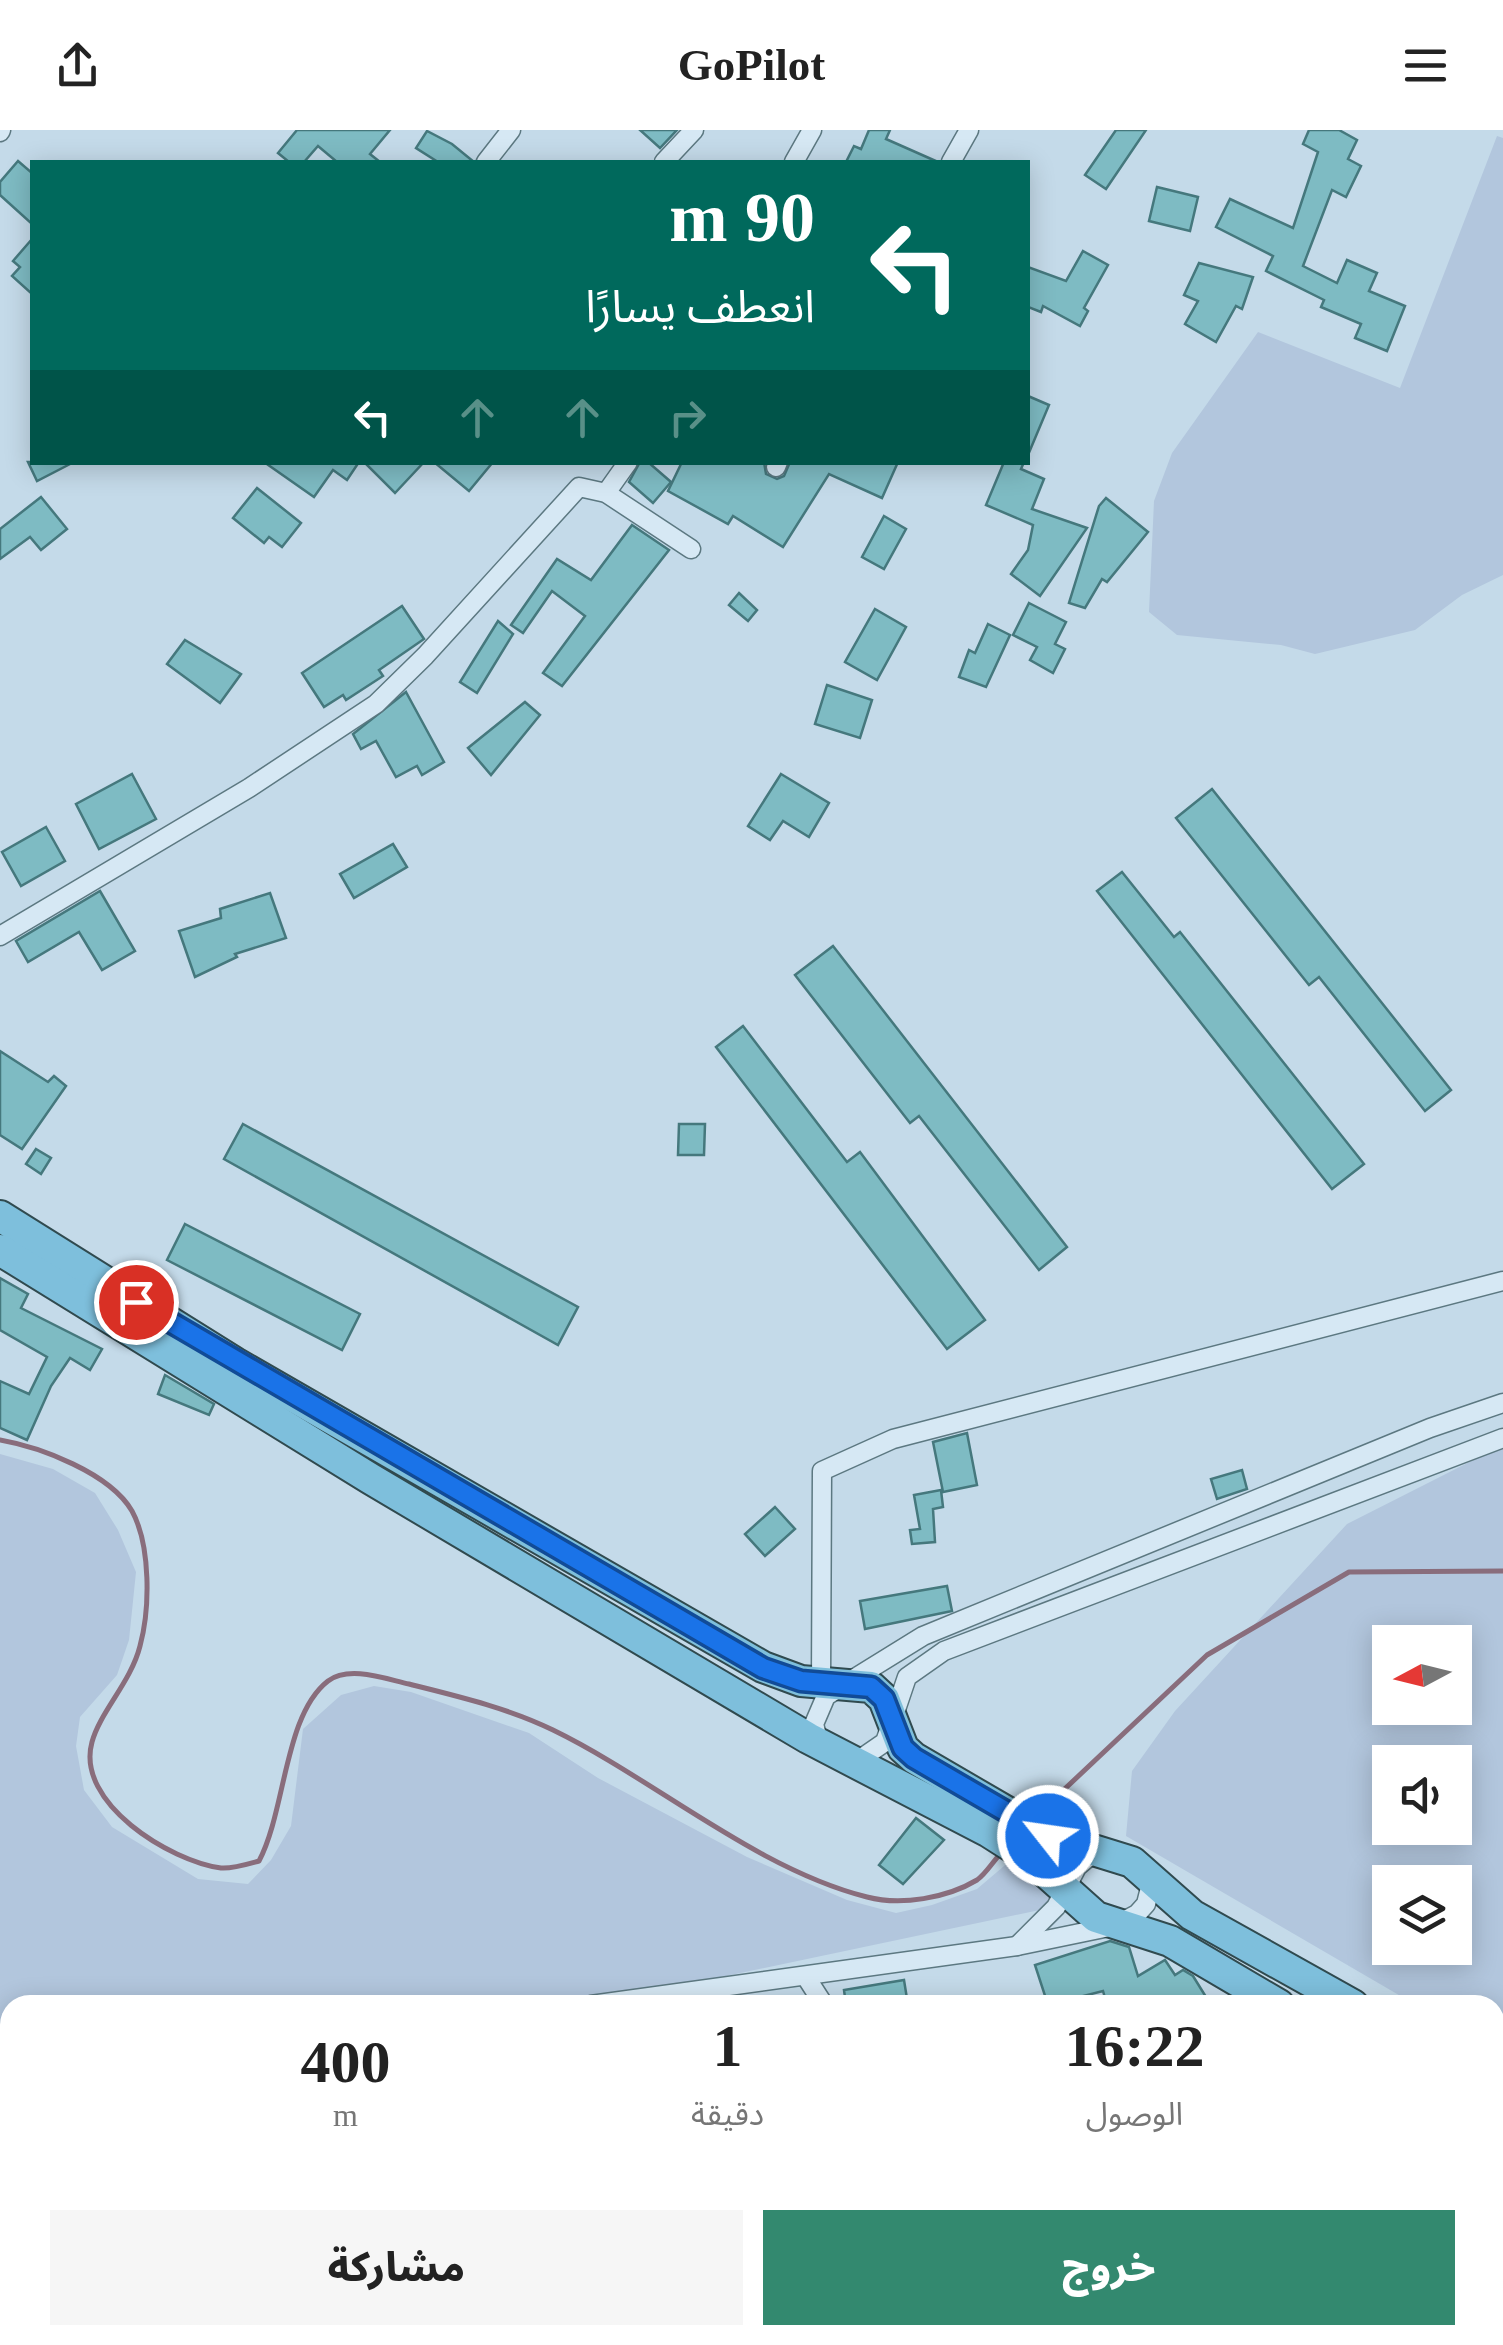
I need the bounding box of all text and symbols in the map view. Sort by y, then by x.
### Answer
icon: share [50,38,105,93]
icon: menu [1398,38,1453,93]
text: GoPilot [678,40,825,90]
text: 90 m [669,179,815,256]
icon: left [850,200,980,330]
text: انعطف يسارًا [585,282,815,332]
icon: left [345,390,400,445]
icon: ahead [450,390,505,445]
icon: ahead [555,390,610,445]
icon: right [660,390,715,445]
pin [94,1260,179,1345]
icon: arrive [109,1275,164,1330]
north arrow [1372,1625,1472,1725]
map controls [1372,1625,1472,1965]
button: sound [1372,1745,1472,1845]
position arrow [996,1784,1100,1888]
button: layers [1372,1865,1472,1965]
text: 1 [713,2013,743,2079]
text: 16:22 [1065,2013,1204,2079]
text: 400 [301,2029,391,2095]
text: دقيقة [691,2096,764,2132]
text: الوصول [1086,2096,1183,2132]
text: m [333,2097,358,2133]
button: مشاركة [50,2210,743,2325]
button: خروج [763,2210,1455,2325]

